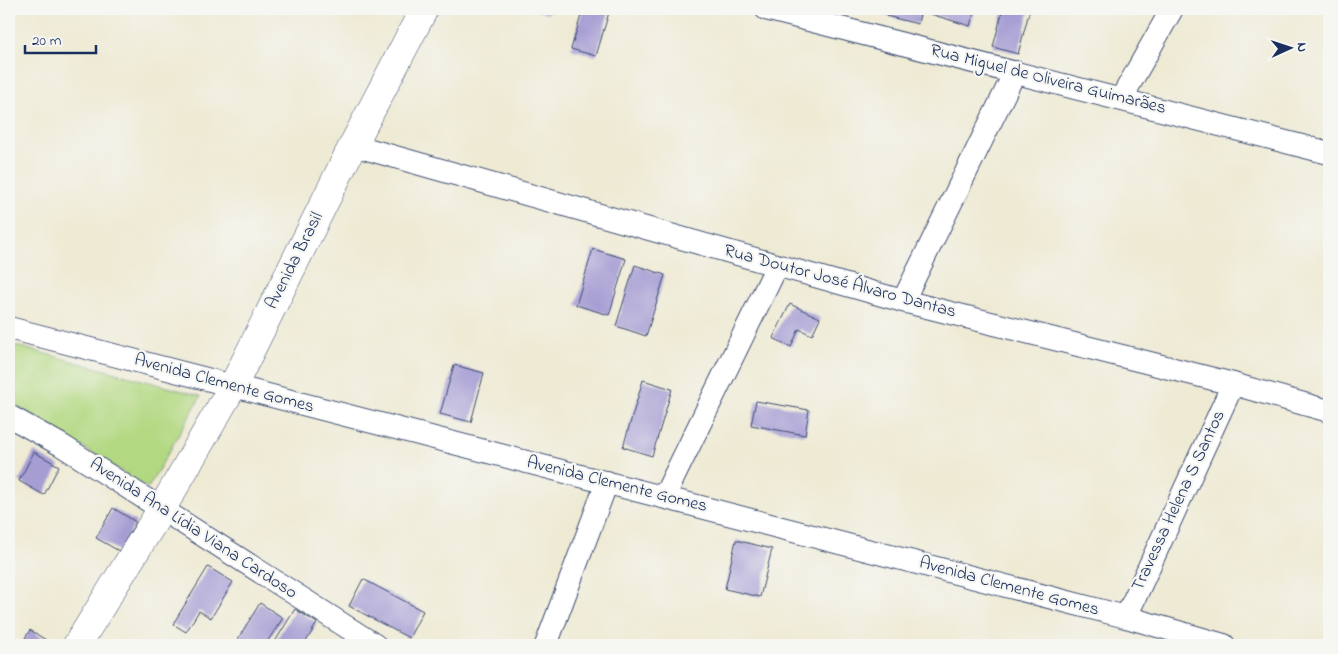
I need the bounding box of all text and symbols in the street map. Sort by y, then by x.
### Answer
scale bar [25,22,96,54]
north arrow [1266,22,1316,72]
text: 20 m [32,30,62,52]
street label: Rua Miguel de Oliveira Guimarães [927,38,1169,123]
text: N [1291,42,1312,53]
street label: Avenida Brasil [259,208,331,314]
street label: Rua Doutor José Álvaro Dantas [721,238,959,326]
street label: Avenida Clemente Gomes [131,347,317,421]
street label: Travessa Helena S Santos [1126,406,1232,596]
street label: Avenida Clemente Gomes [524,450,710,520]
street label: Avenida Ana Lídia Viana Cardoso [84,452,302,606]
street label: Avenida Clemente Gomes [916,550,1102,624]

